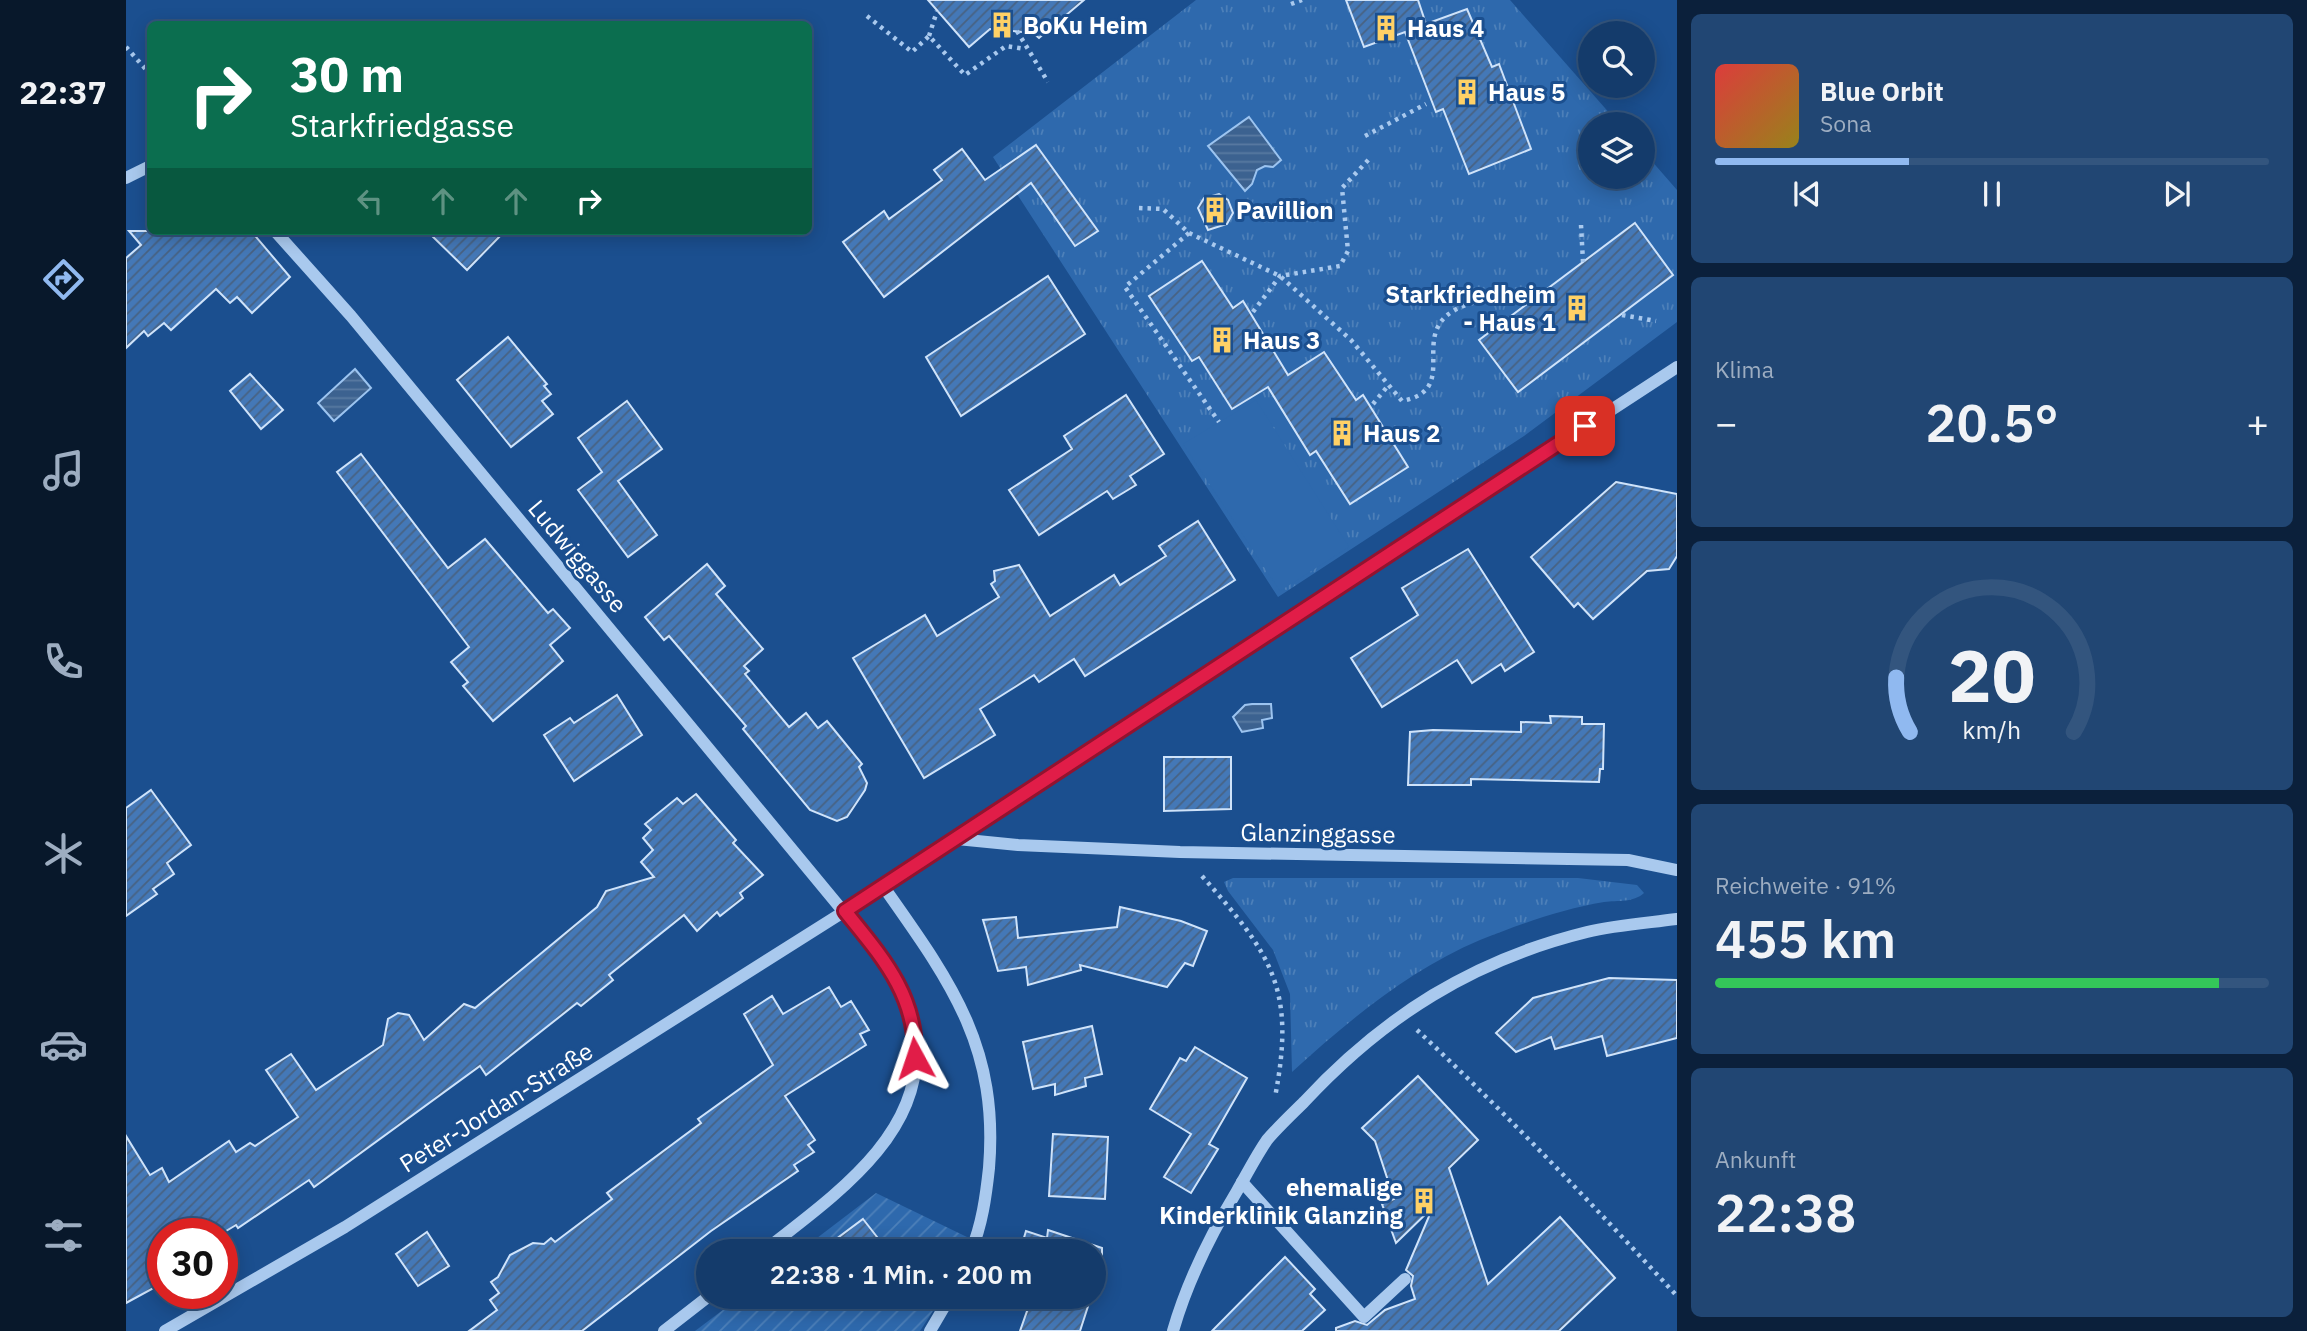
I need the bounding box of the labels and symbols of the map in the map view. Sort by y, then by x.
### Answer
place label: BoKu Heim [1023,9,1148,41]
building icon: BoKu Heim [987,10,1017,40]
place label: Haus 4 [1407,12,1485,44]
building icon: Haus 4 [1371,13,1401,43]
place label: Haus 5 [1488,76,1566,108]
building icon: Haus 5 [1452,77,1482,107]
place label: Pavillion [1236,194,1334,226]
building icon: Pavillion [1200,195,1230,225]
place label: Starkfriedheim - Haus 1 [1385,278,1556,338]
building icon: Starkfriedheim - Haus 1 [1562,293,1592,323]
place label: Haus 3 [1243,324,1321,356]
building icon: Haus 3 [1207,325,1237,355]
pin [1555,396,1615,456]
place label: Haus 2 [1363,417,1441,449]
building icon: Haus 2 [1327,418,1357,448]
street label: Ludwiggasse [521,493,635,619]
street label: Glanzinggasse [1240,816,1396,850]
position arrow [878,1021,952,1095]
street label: Peter-Jordan-Straße [393,1035,599,1179]
place label: ehemalige Kinderklinik Glanzing [1159,1171,1404,1231]
building icon: ehemalige Kinderklinik Glanzing [1409,1186,1439,1216]
speed limit sign: 30 [147,1218,238,1309]

